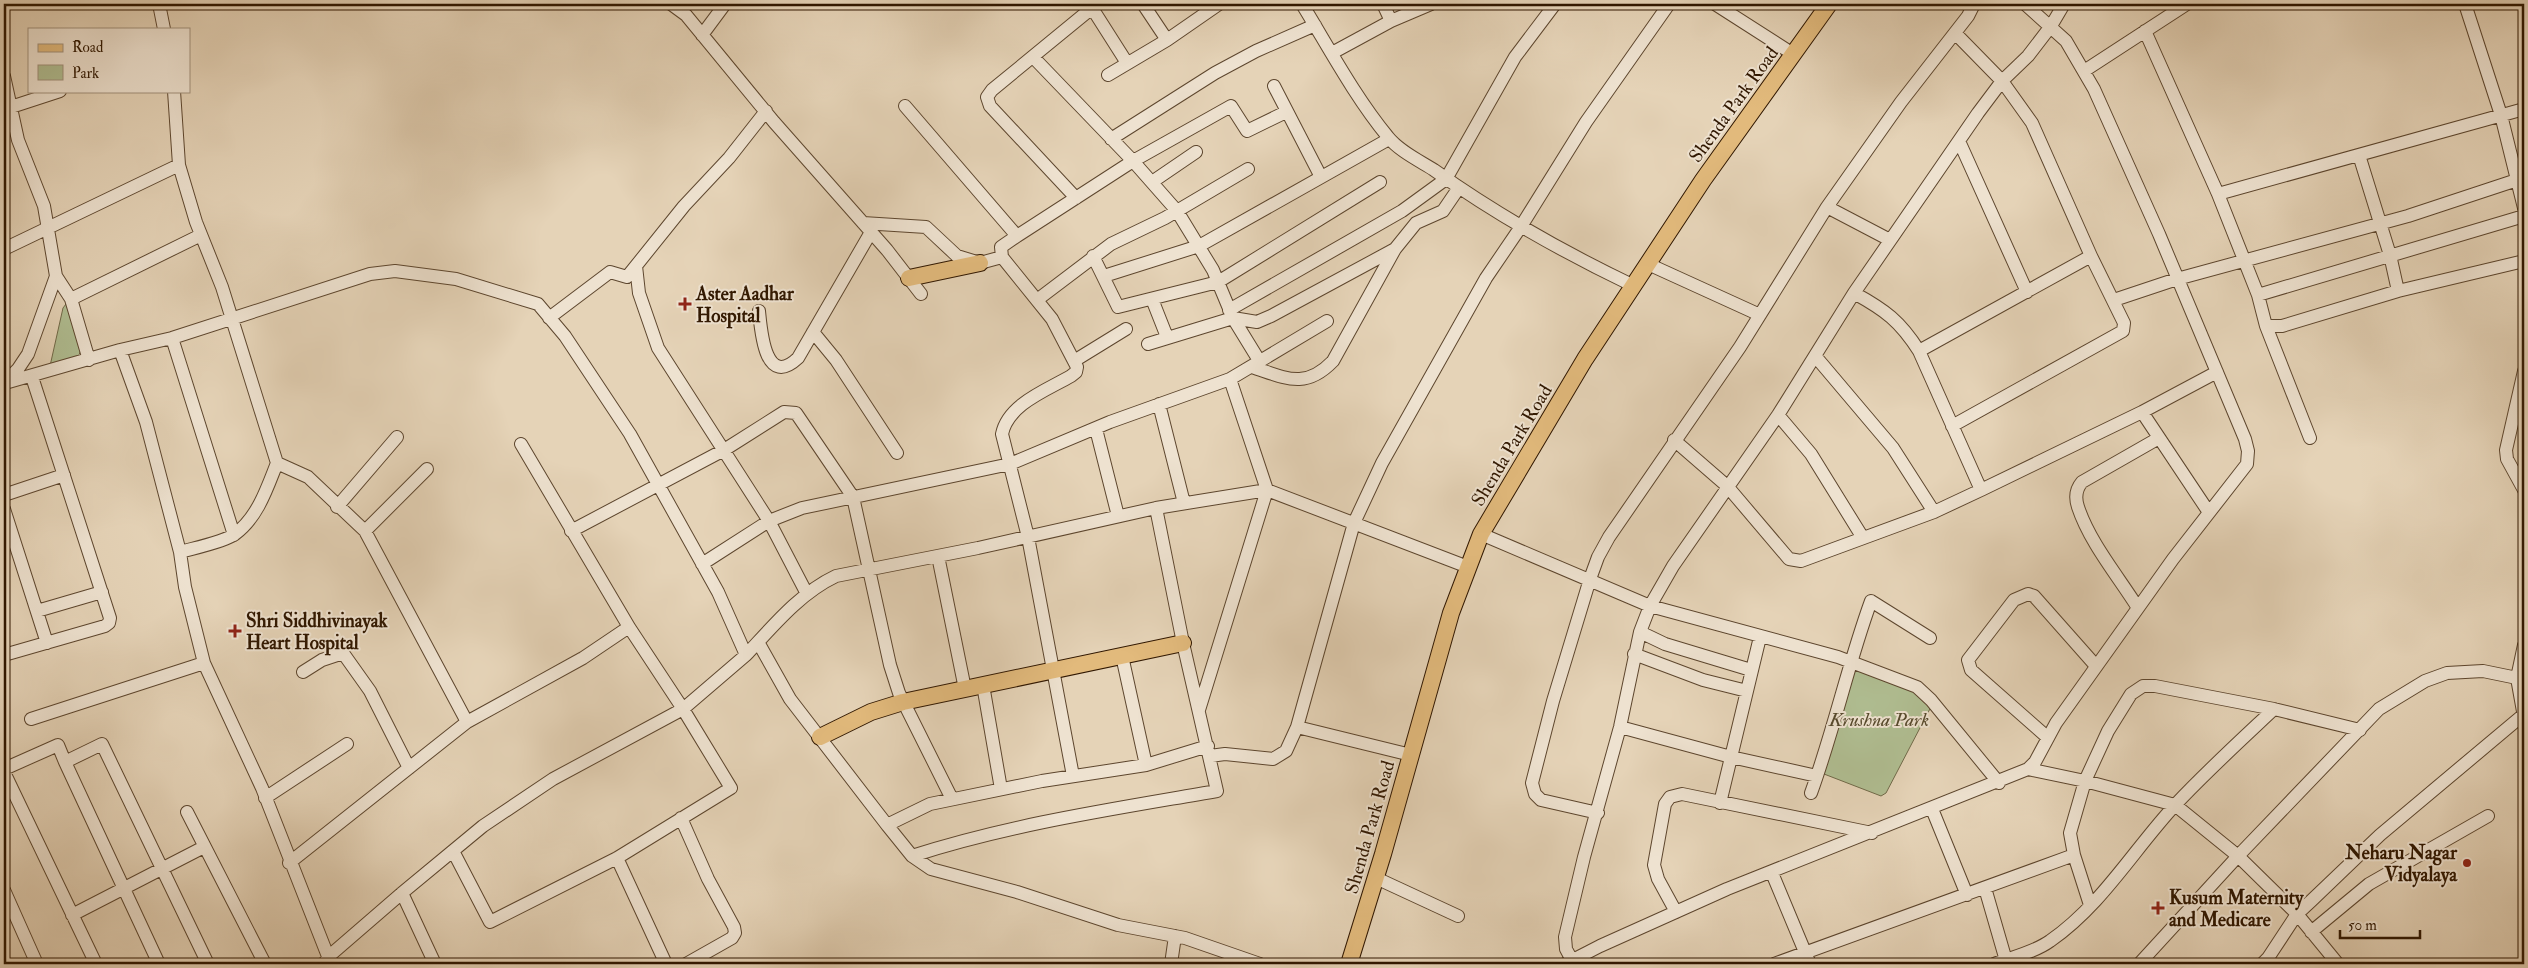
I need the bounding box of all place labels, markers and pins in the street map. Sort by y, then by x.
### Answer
place label: Aster Aadhar Hospital [695,282,795,329]
marker: Aster Aadhar Hospital [678,297,692,311]
place label: Shri Siddhivinayak Heart Hospital [246,609,389,656]
marker: Shri Siddhivinayak Heart Hospital [228,624,242,638]
place label: Neharu Nagar Vidyalaya [2344,841,2458,888]
marker: Neharu Nagar Vidyalaya [2461,857,2473,869]
place label: Kusum Maternity and Medicare [2169,886,2304,932]
marker: Kusum Maternity and Medicare [2151,901,2165,915]

